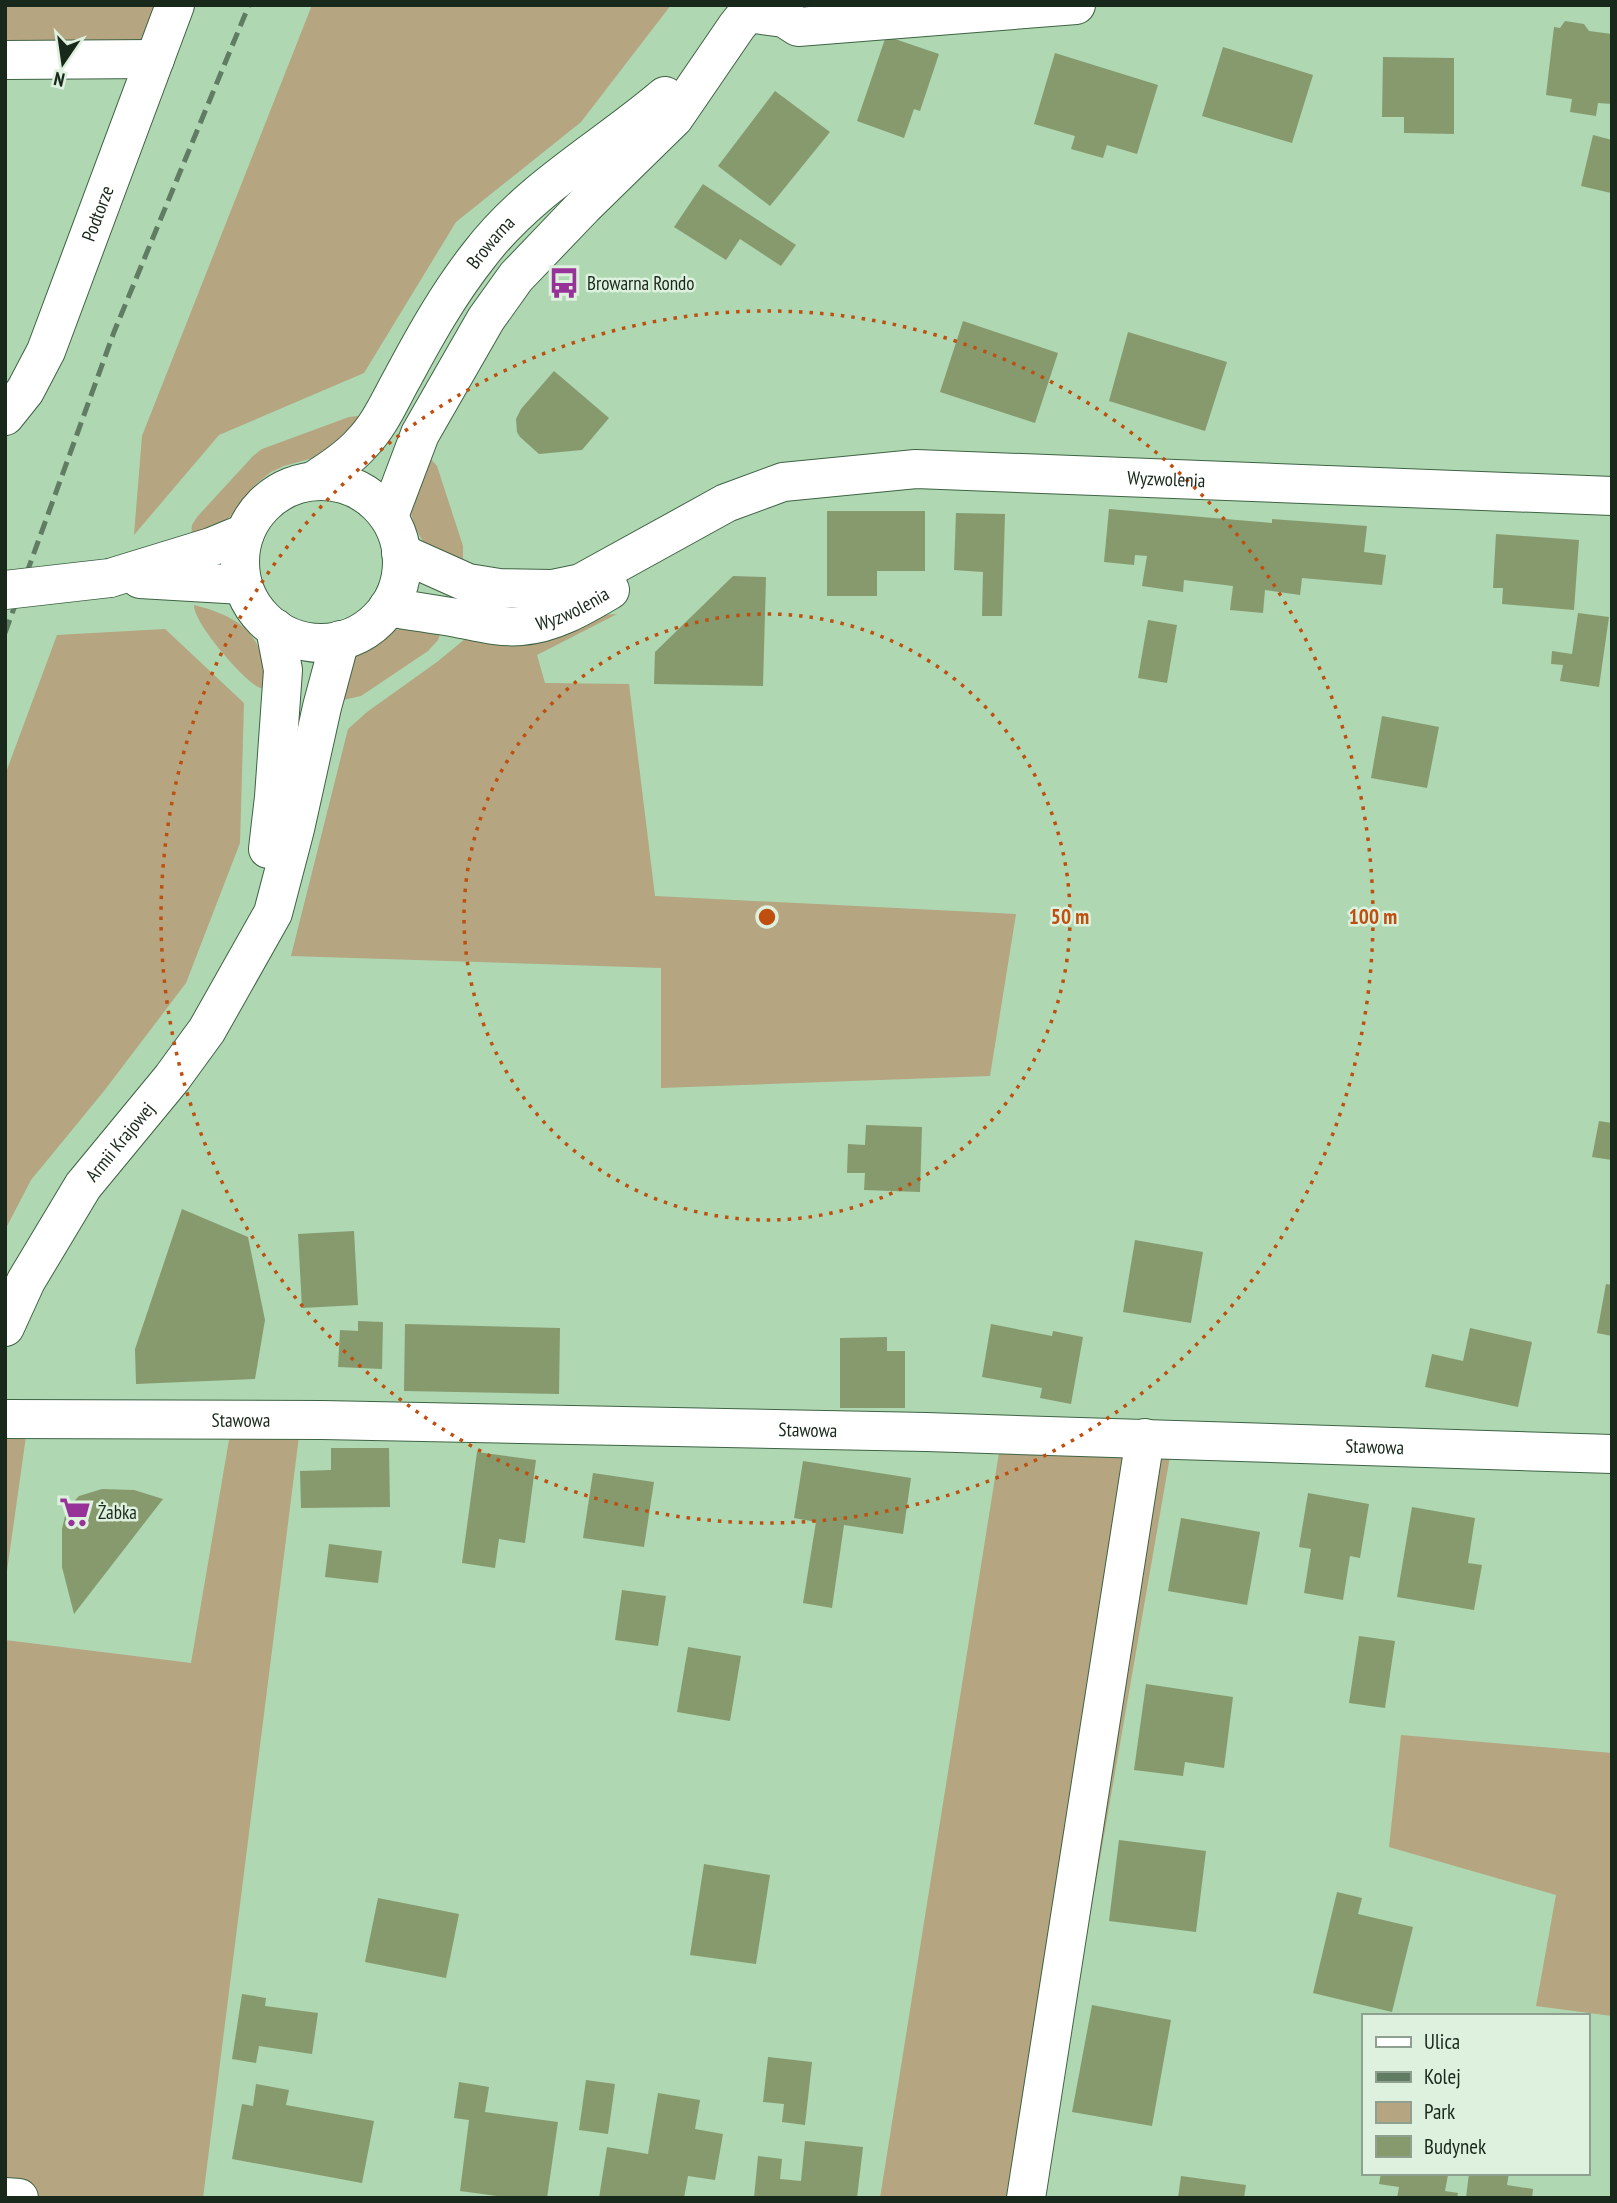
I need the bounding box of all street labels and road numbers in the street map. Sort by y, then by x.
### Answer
street label: Podtorze [76,182,119,245]
street label: Browarna [461,210,519,273]
street label: Wyzwolenia [1127,465,1206,492]
street label: Wyzwolenia [533,581,613,636]
street label: Armii Krajowej [80,1097,159,1186]
street label: Stawowa [212,1408,270,1432]
street label: Stawowa [778,1417,838,1442]
street label: Stawowa [1345,1433,1404,1459]

